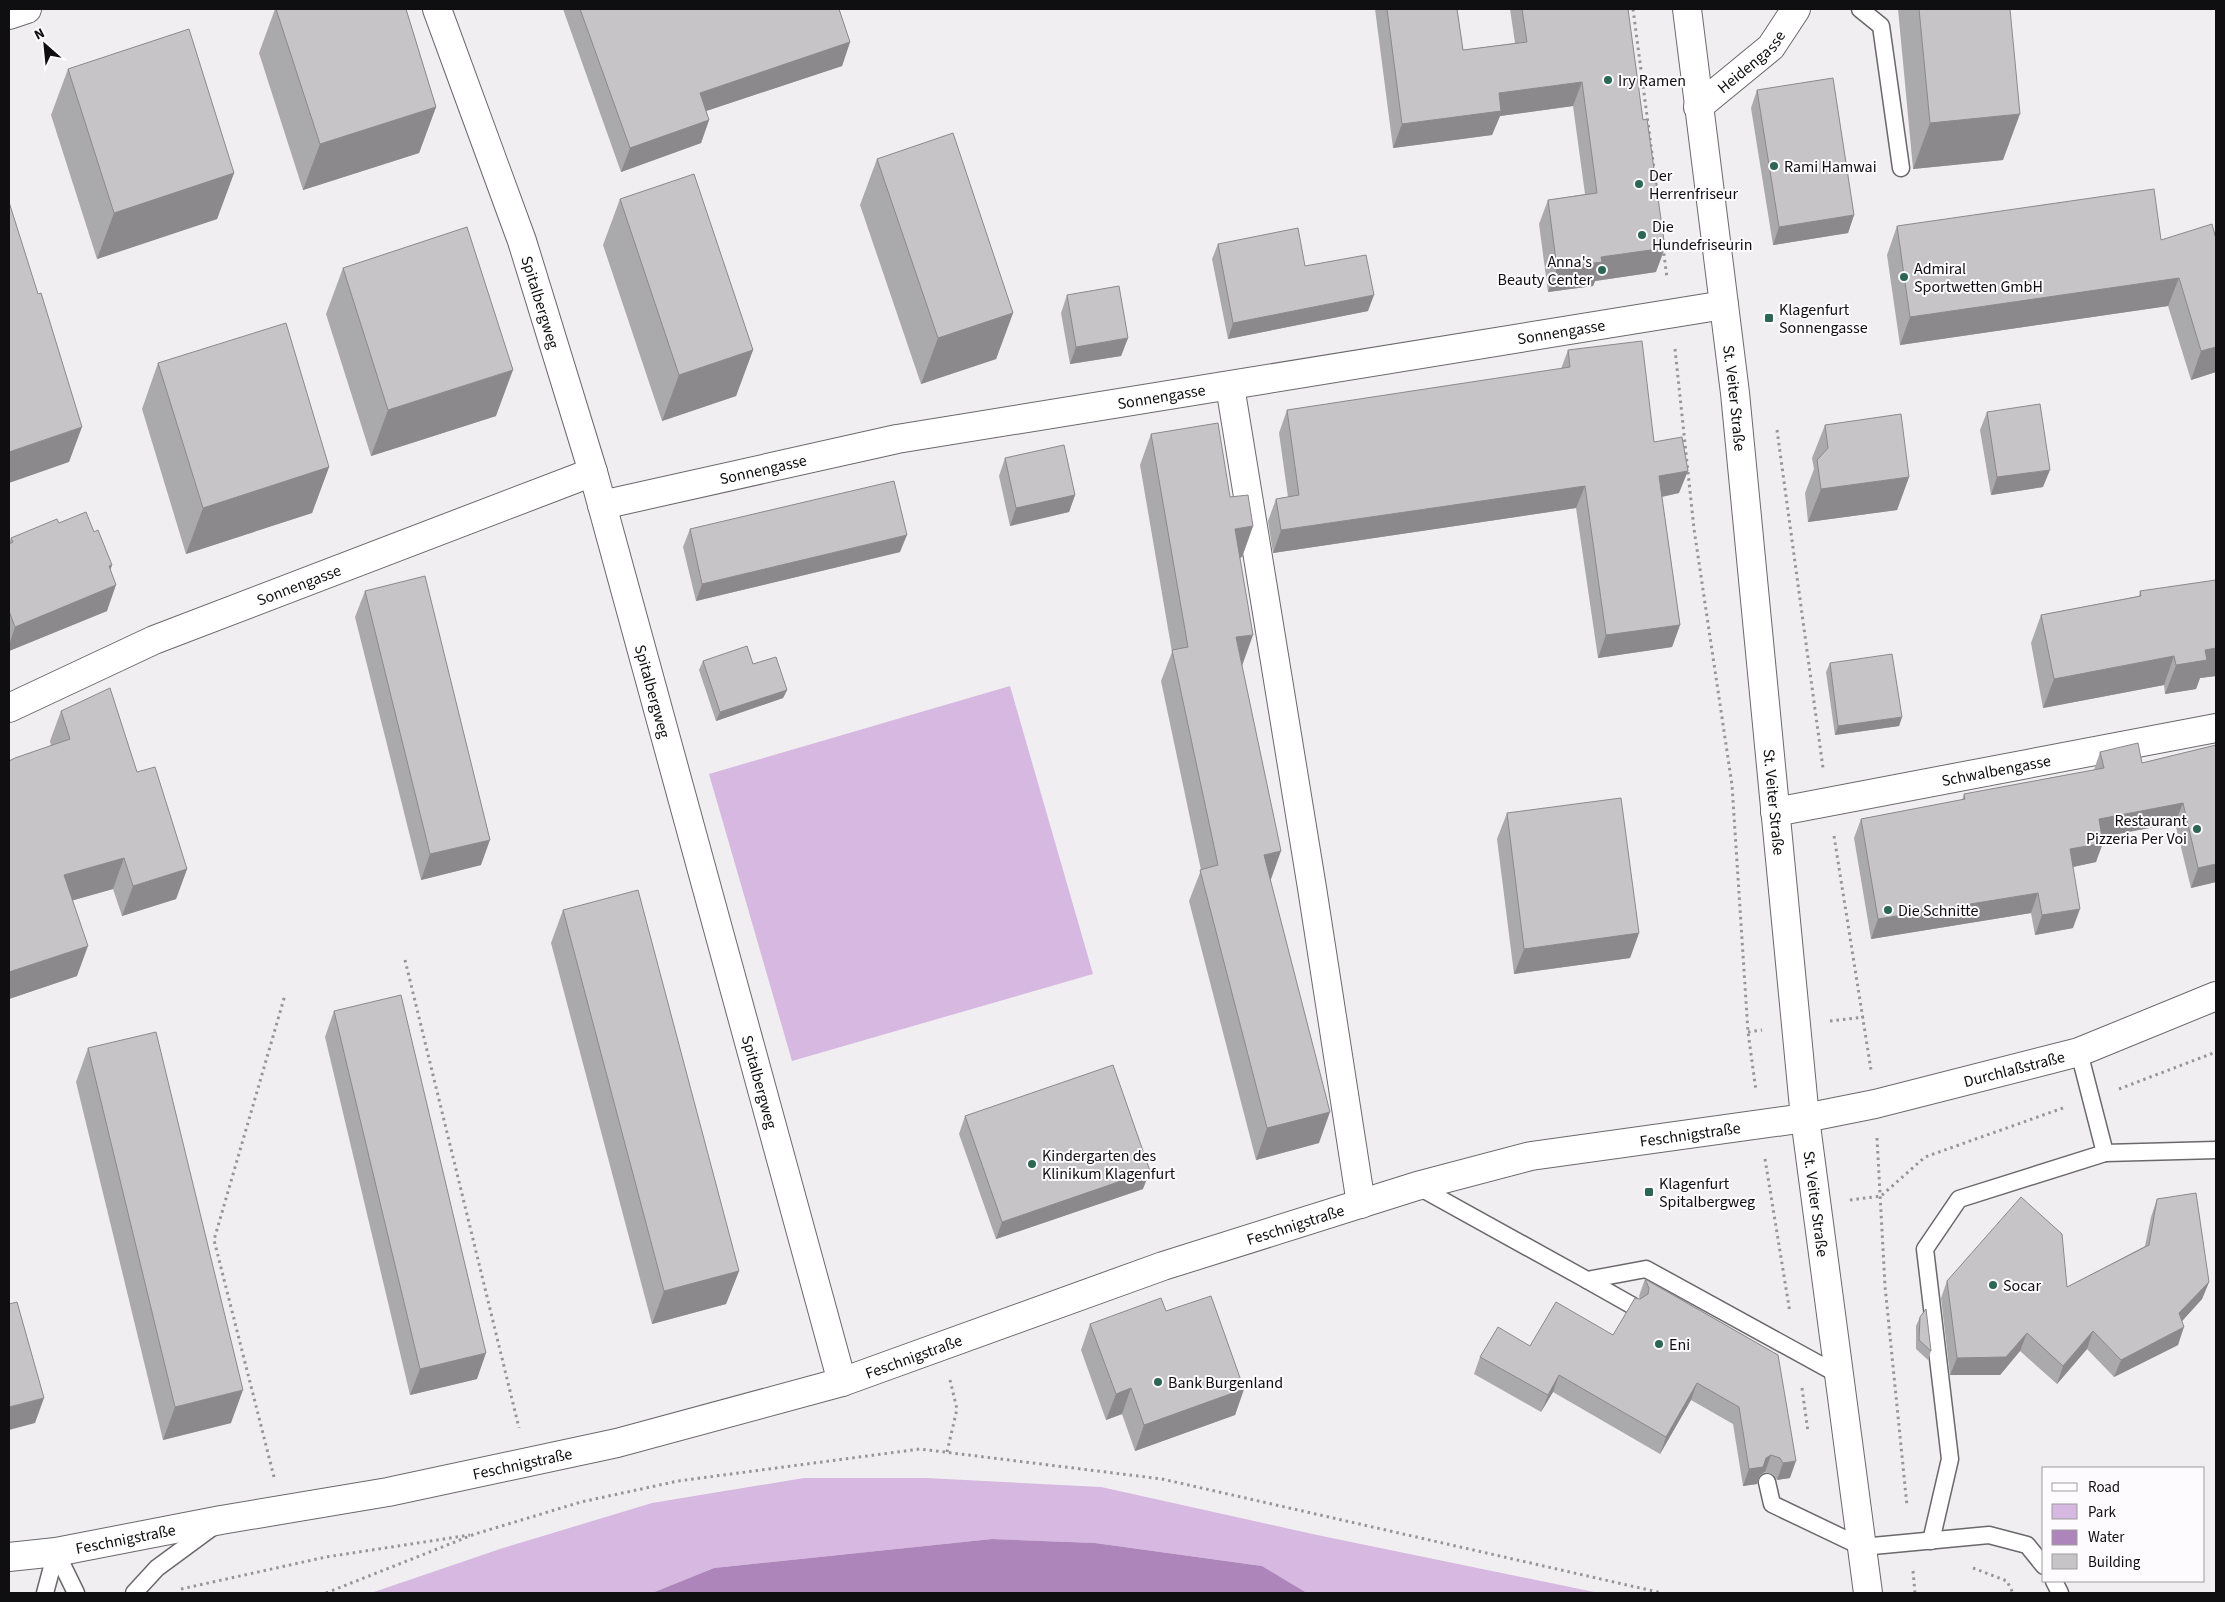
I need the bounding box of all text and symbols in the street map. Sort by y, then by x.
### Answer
north arrow [20,20,70,70]
text: N [31,23,48,45]
street label: Heidengasse [1713,26,1791,99]
place label: Iry Ramen [1618,70,1686,92]
marker: Iry Ramen [1602,74,1614,86]
place label: Rami Hamwai [1784,156,1877,178]
marker: Rami Hamwai [1768,160,1780,172]
place label: Der Herrenfriseur [1649,165,1739,205]
marker: Der Herrenfriseur [1633,178,1645,190]
place label: Die Hundefriseurin [1652,216,1752,256]
marker: Die Hundefriseurin [1636,229,1648,241]
place label: Anna's Beauty Center [1498,251,1592,291]
street label: Spitalbergweg [515,253,564,352]
place label: Admiral Sportwetten GmbH [1914,258,2043,298]
marker: Anna's Beauty Center [1596,264,1608,276]
marker: Admiral Sportwetten GmbH [1898,271,1910,283]
place label: Klagenfurt Sonnengasse [1779,299,1868,339]
marker: Klagenfurt Sonnengasse [1763,312,1775,324]
street label: Sonnengasse [1516,314,1607,350]
street label: St. Veiter Straße [1717,344,1751,452]
street label: Sonnengasse [1116,379,1207,415]
street label: Sonnengasse [718,450,809,490]
street label: Sonnengasse [254,559,344,612]
street label: Spitalbergweg [629,642,675,741]
street label: St. Veiter Straße [1757,748,1790,856]
street label: Schwalbengasse [1940,750,2053,792]
place label: Restaurant Pizzeria Per Voi [2086,810,2188,850]
marker: Restaurant Pizzeria Per Voi [2191,823,2203,835]
place label: Die Schnitte [1898,900,1978,922]
marker: Die Schnitte [1882,904,1894,916]
street label: Spitalbergweg [736,1033,782,1131]
street label: Durchlaßstraße [1961,1046,2067,1093]
street label: Feschnigstraße [1638,1117,1742,1153]
place label: Kindergarten des Klinikum Klagenfurt [1042,1145,1176,1185]
street label: St. Veiter Straße [1797,1150,1833,1258]
marker: Kindergarten des Klinikum Klagenfurt [1026,1158,1038,1170]
place label: Klagenfurt Spitalbergweg [1659,1173,1755,1213]
marker: Klagenfurt Spitalbergweg [1643,1186,1655,1198]
street label: Feschnigstraße [1244,1200,1347,1251]
place label: Socar [2003,1275,2041,1297]
marker: Socar [1987,1279,1999,1291]
street label: Feschnigstraße [862,1330,965,1385]
place label: Eni [1669,1334,1690,1356]
marker: Eni [1653,1338,1665,1350]
place label: Bank Burgenland [1168,1372,1283,1394]
marker: Bank Burgenland [1152,1376,1164,1388]
street label: Feschnigstraße [471,1443,574,1486]
legend [2042,1467,2205,1582]
text: Road [2088,1477,2120,1498]
text: Park [2088,1502,2117,1523]
street label: Feschnigstraße [74,1519,178,1560]
text: Water [2088,1527,2125,1548]
text: Building [2088,1552,2141,1573]

